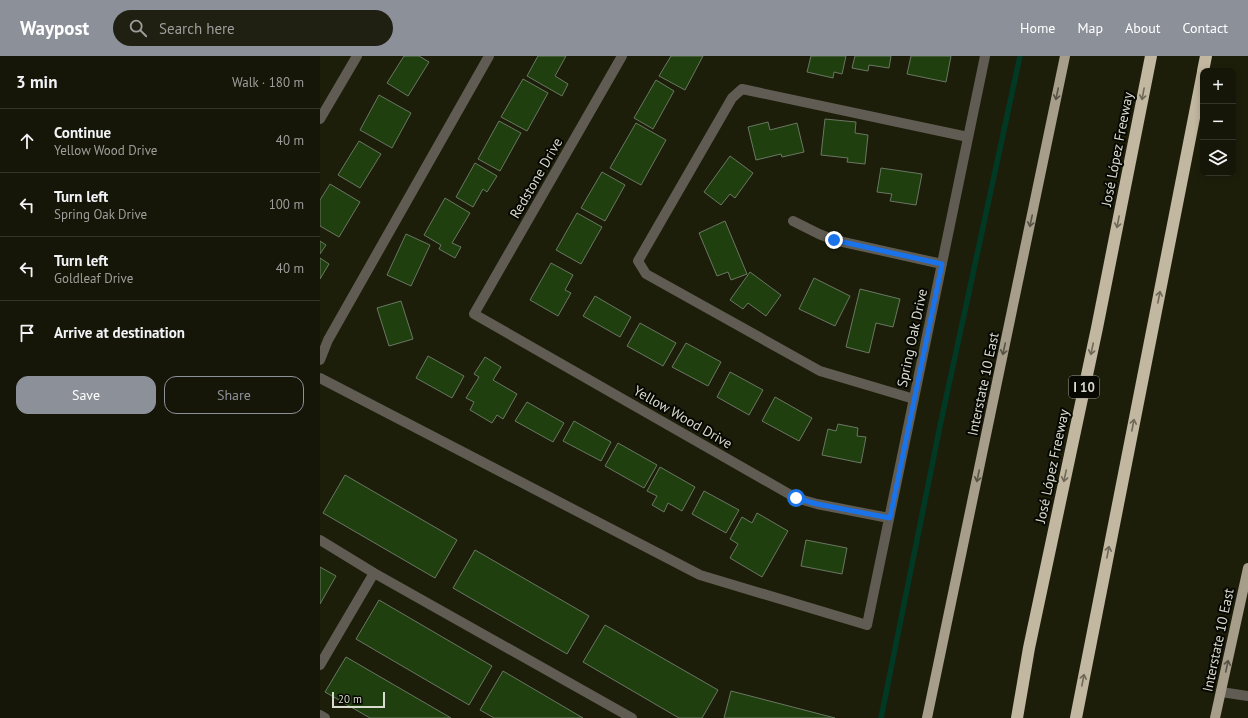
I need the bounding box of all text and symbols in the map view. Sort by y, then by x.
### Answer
search box [113,10,393,46]
text: Waypost [20,16,89,40]
icon: search [127,17,149,39]
text: Search here [159,19,235,38]
text: Home [1020,19,1055,37]
text: Map [1077,19,1103,37]
text: About [1125,19,1161,37]
text: Contact [1183,19,1228,37]
map controls [1200,68,1236,176]
button: + [1200,68,1236,104]
text: 3 min [16,71,57,93]
text: Walk · 180 m [232,74,304,91]
one-way arrow [1053,87,1061,100]
one-way arrow [1139,87,1147,100]
street label: José López Freeway [1097,90,1137,209]
button: − [1200,104,1236,140]
text: Continue [54,123,111,142]
icon: ahead [16,130,38,152]
text: 40 m [276,132,304,149]
street label: Redstone Drive [506,134,566,222]
button: layers [1200,140,1236,176]
text: Yellow Wood Drive [54,142,157,159]
text: Turn left [54,187,108,206]
icon: left [16,194,38,216]
text: 100 m [269,196,304,213]
text: Spring Oak Drive [54,206,147,223]
one-way arrow [1026,215,1034,228]
one-way arrow [1113,215,1121,228]
route end [825,231,843,249]
text: Turn left [54,251,108,270]
icon: left [16,258,38,280]
text: 40 m [276,260,304,277]
text: Goldleaf Drive [54,270,133,287]
street label: Spring Oak Drive [893,287,931,389]
one-way arrow [1155,291,1163,304]
icon: arrive [16,322,38,344]
text: Arrive at destination [54,323,185,342]
street label: Interstate 10 East [963,330,1003,437]
one-way arrow [1000,342,1008,355]
one-way arrow [1088,342,1096,355]
button: Save [16,376,156,414]
button: Share [164,376,304,414]
road number: I 10 [1069,376,1099,398]
street label: Yellow Wood Drive [630,381,736,453]
street label: José López Freeway [1031,407,1073,526]
one-way arrow [1130,418,1138,431]
one-way arrow [973,469,981,482]
one-way arrow [1061,469,1069,482]
route start [787,489,805,507]
one-way arrow [1105,546,1113,559]
street label: Interstate 10 East [1198,586,1238,693]
one-way arrow [1223,660,1231,673]
one-way arrow [1080,674,1088,687]
scale bar [332,690,385,709]
text: 20 m [338,692,362,706]

